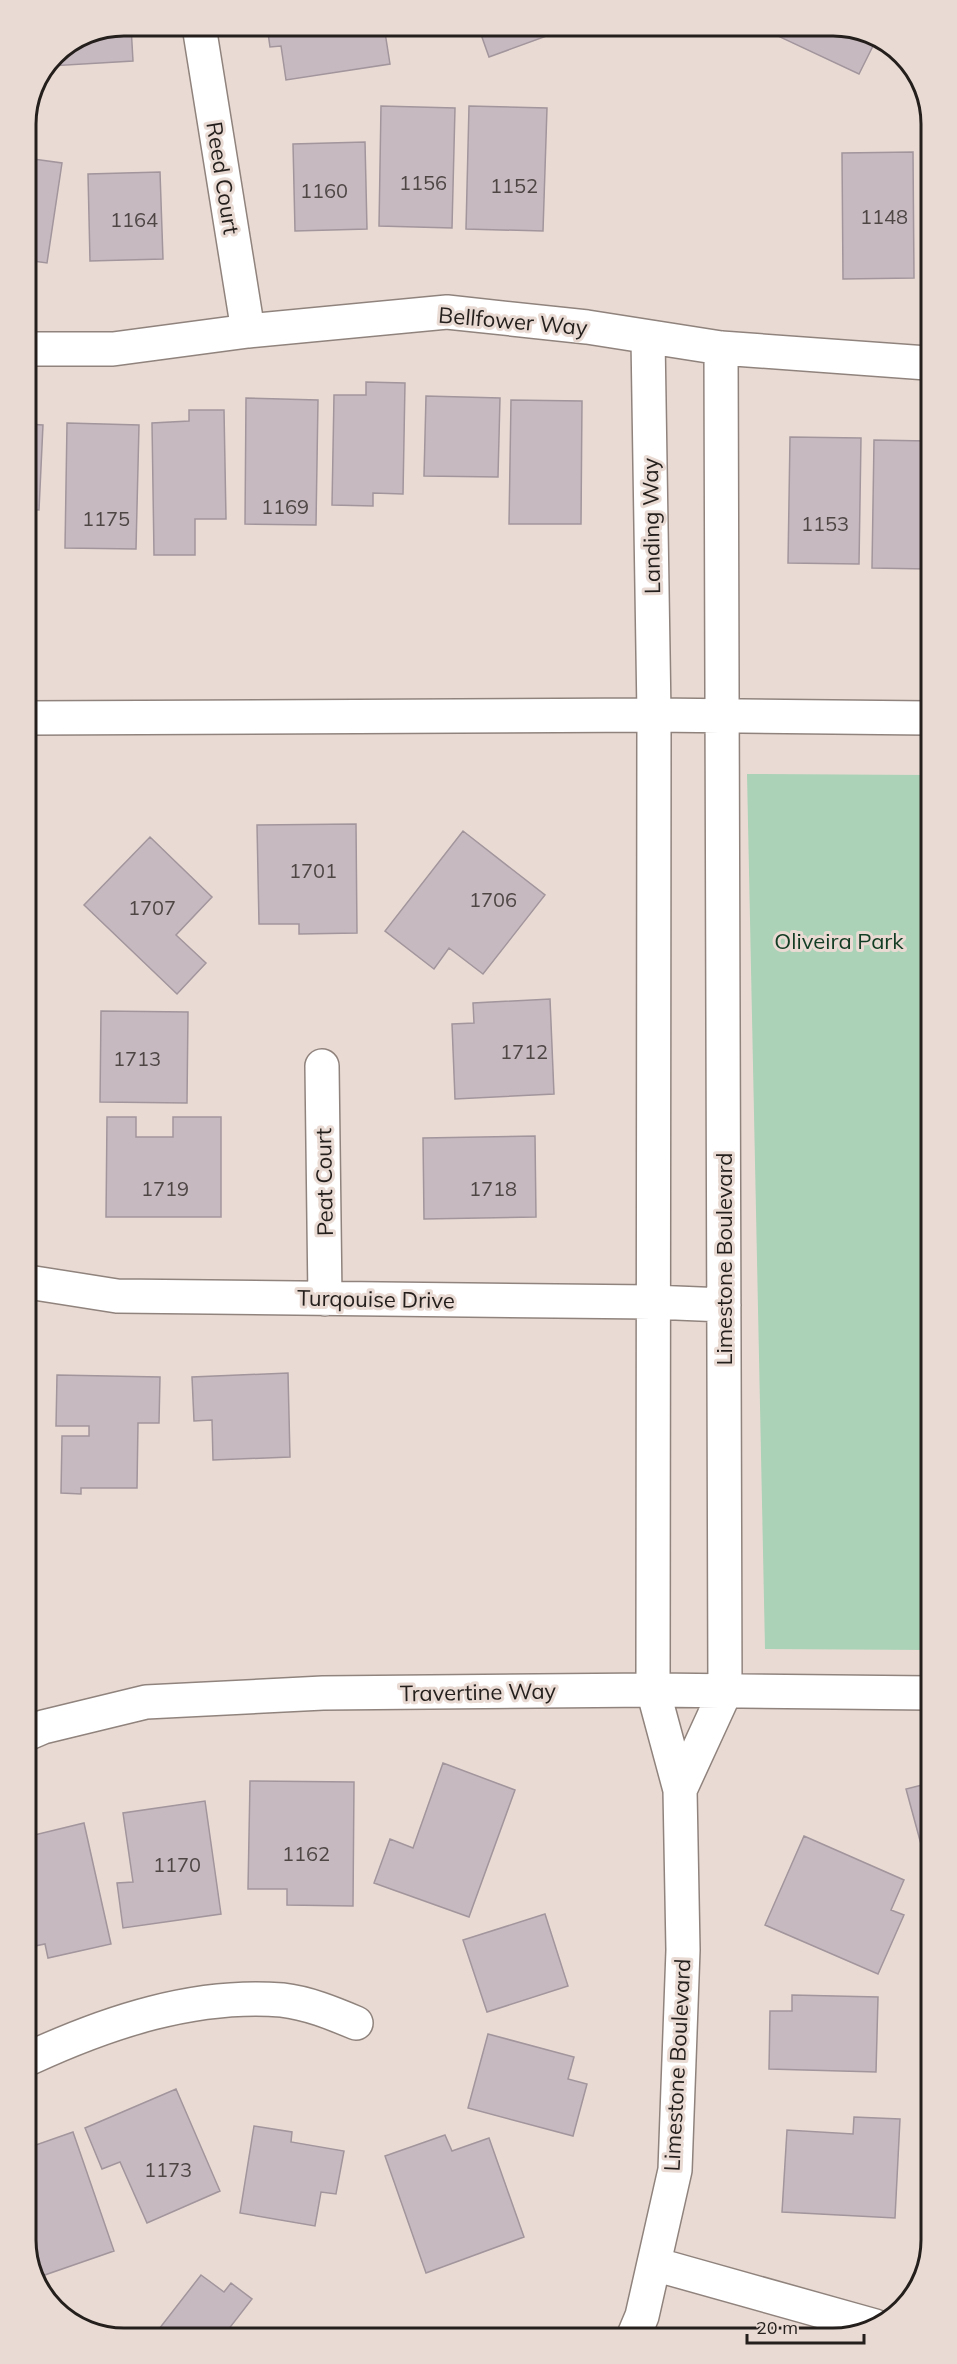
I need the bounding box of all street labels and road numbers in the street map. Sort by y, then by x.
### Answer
street label: Reed Court [200,120,246,237]
street label: Bellfower Way [437,301,589,341]
street label: Landing Way [636,457,666,594]
street label: Peat Court [309,1127,339,1236]
street label: Limestone Boulevard [710,1152,738,1366]
street label: Turqouise Drive [297,1284,455,1314]
street label: Travertine Way [400,1677,557,1707]
street label: Limestone Boulevard [657,1958,697,2172]

